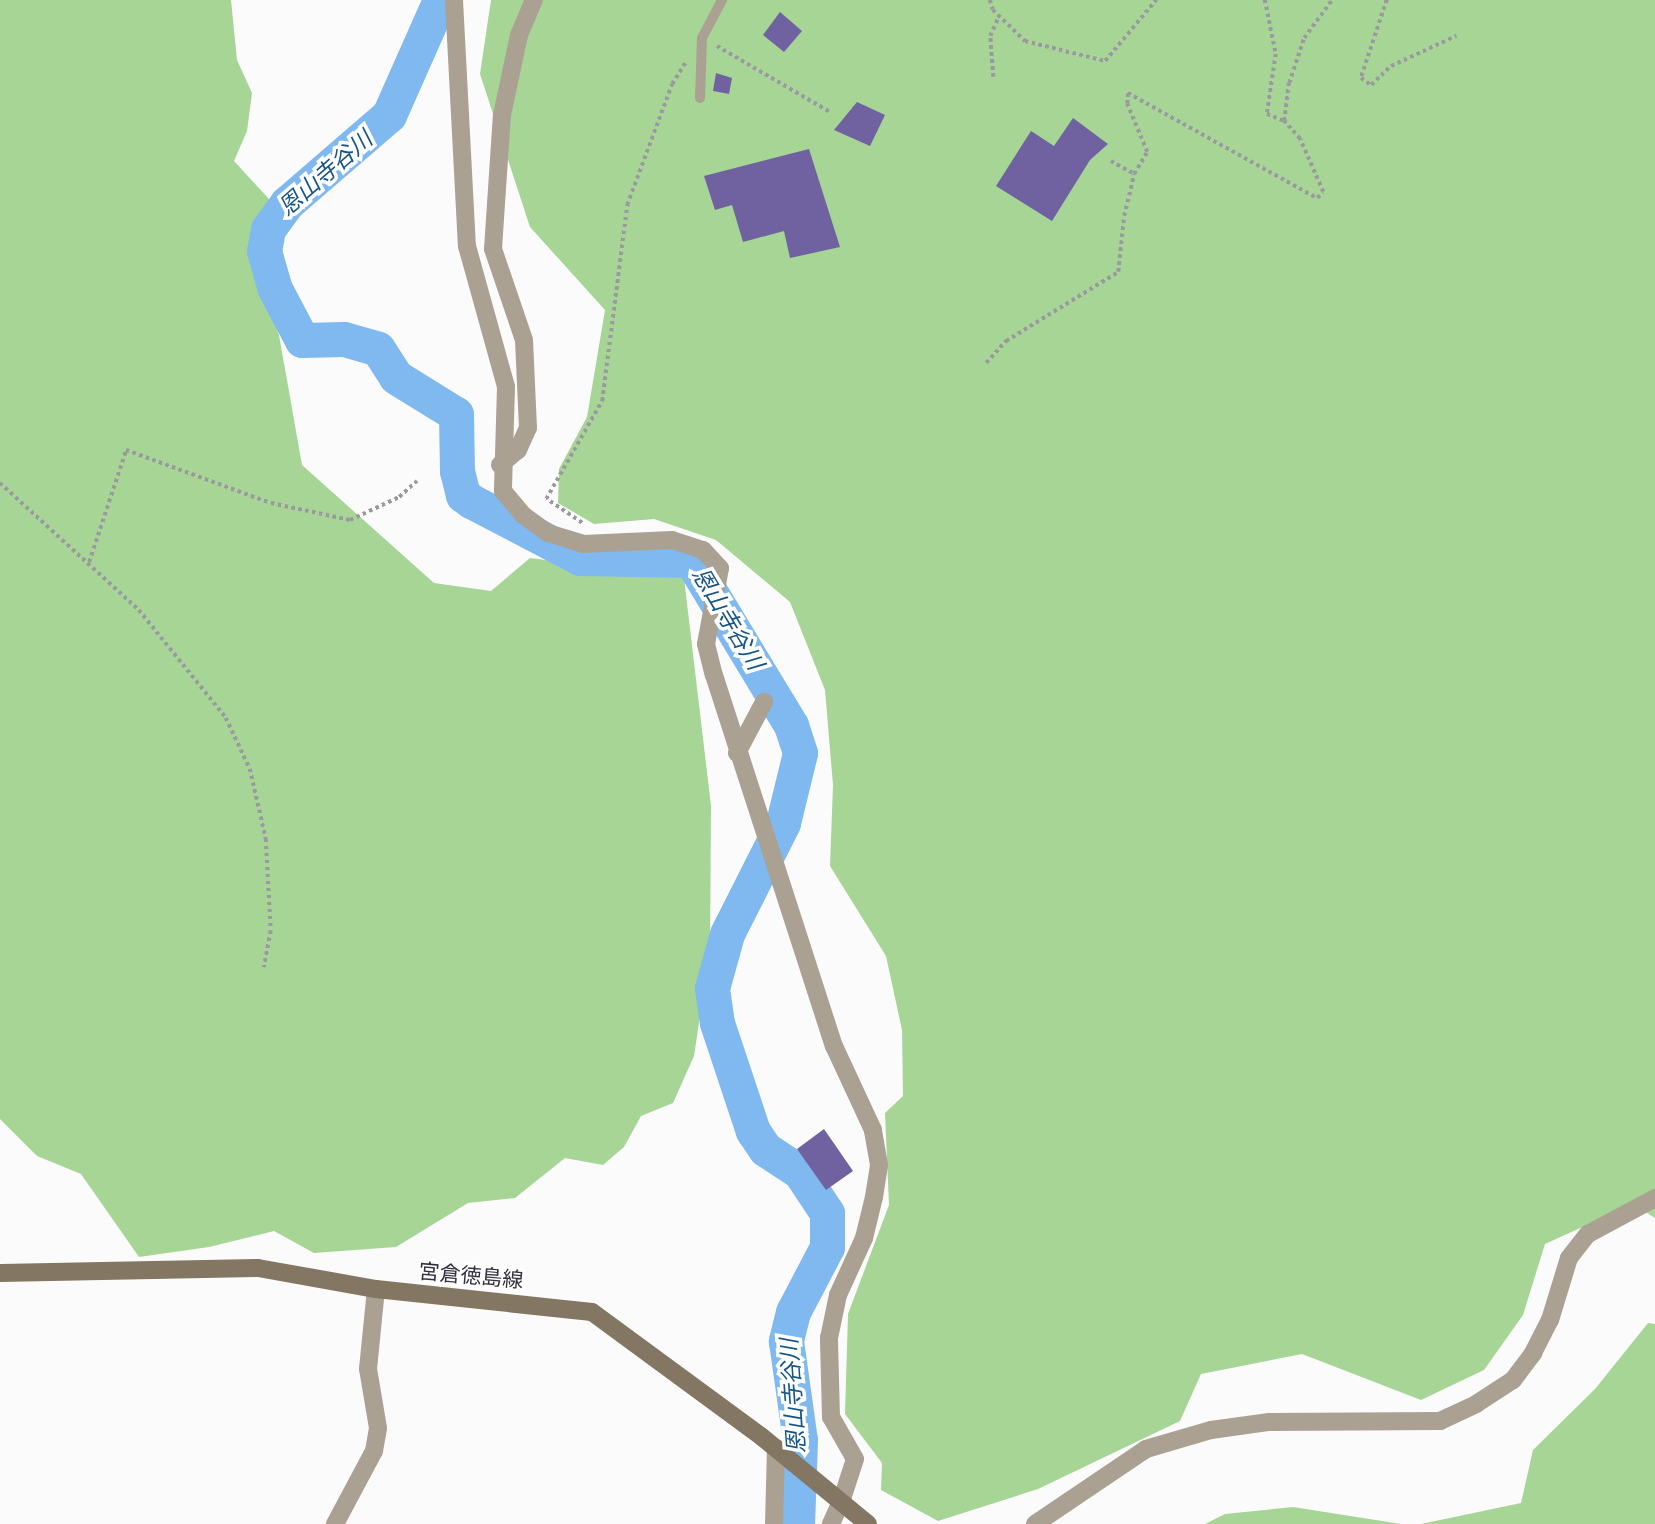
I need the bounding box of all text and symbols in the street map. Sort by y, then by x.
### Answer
water label: 恩山寺谷川 [274,126,378,222]
water label: 恩山寺谷川 [686,563,768,675]
street label: 宮倉徳島線 [418,1259,524,1293]
water label: 恩山寺谷川 [776,1338,812,1454]

